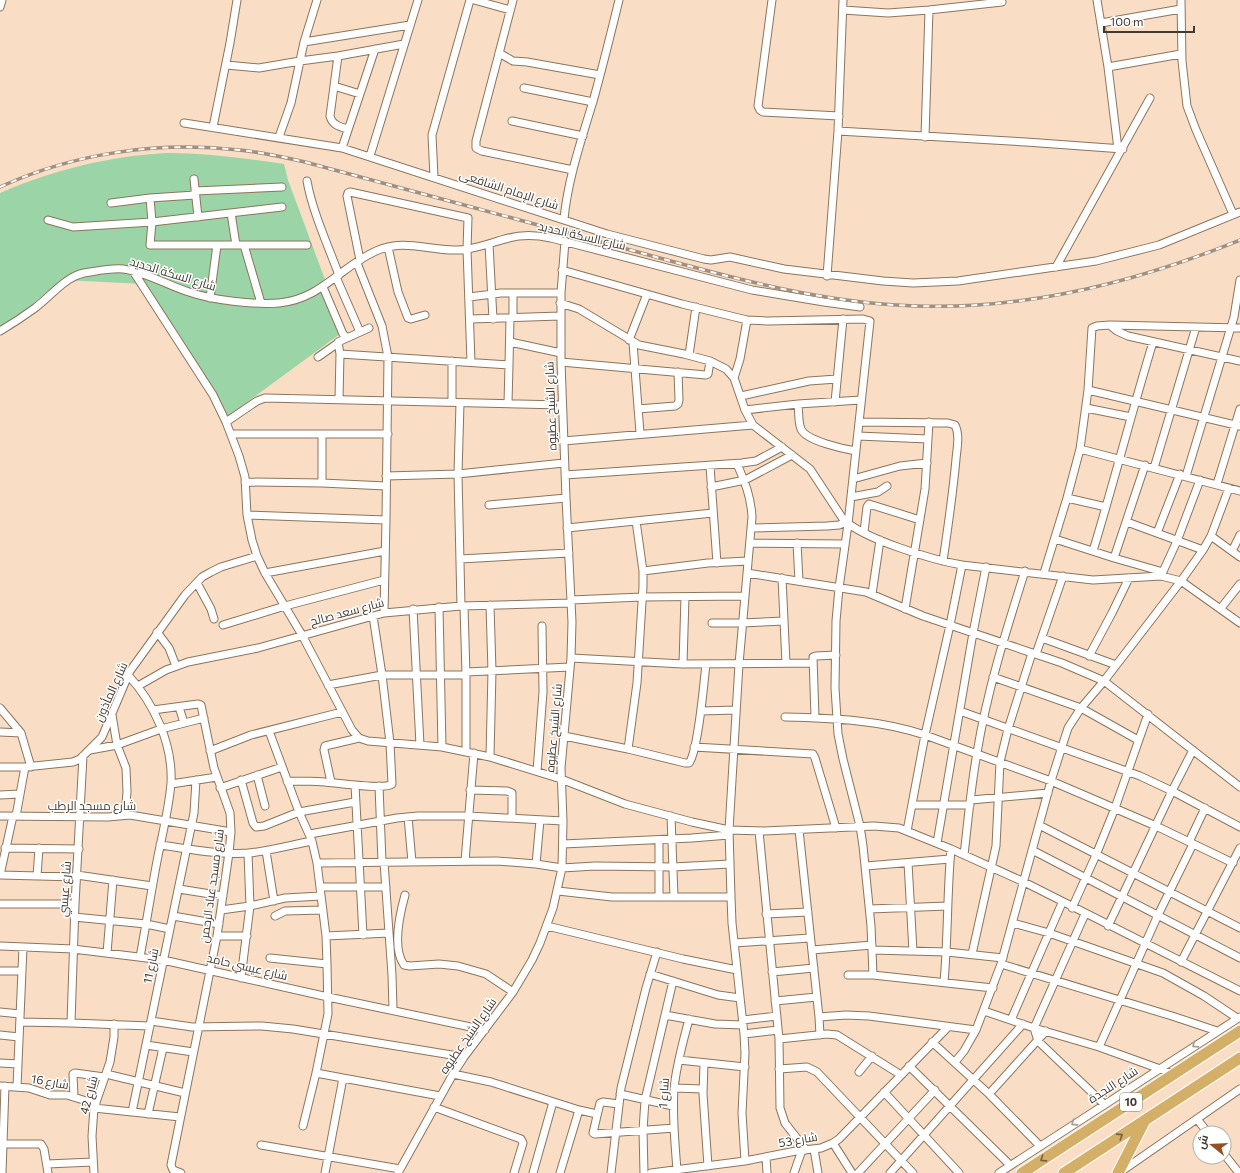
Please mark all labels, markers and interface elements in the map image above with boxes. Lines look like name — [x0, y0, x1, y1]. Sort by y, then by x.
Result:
scale bar — [1104, 8, 1194, 34]
text: 100 m — [1110, 14, 1144, 28]
street label: شارع الإمام الشافعى — [457, 166, 561, 214]
street label: شارع السكة الحديد — [537, 218, 627, 254]
street label: شارع السكة الحديد — [128, 253, 218, 295]
street label: شارع الشيخ عطيوه — [541, 361, 561, 451]
street label: شارع سعد صالح — [308, 594, 386, 630]
street label: شارع المأذون — [91, 659, 131, 725]
street label: شارع الشيخ عطيوه — [542, 683, 566, 773]
street label: شارع مسجد الرطب — [48, 798, 136, 814]
street label: شارع مسجد عباد الرحمن — [196, 828, 228, 944]
street label: شارع عيسي — [55, 860, 77, 918]
street label: شارع 11 — [139, 947, 163, 985]
street label: شارع عيسي حامد — [205, 950, 289, 986]
street label: شارع الشيخ عطيوه — [436, 995, 500, 1077]
one-way arrow — [1193, 1041, 1200, 1048]
street label: شارع النجدة — [1085, 1063, 1141, 1107]
street label: شارع 16 — [30, 1071, 70, 1093]
street label: شارع 42 — [76, 1074, 102, 1116]
street label: شارع 1 — [655, 1077, 673, 1109]
road number: 10 — [1120, 1093, 1142, 1111]
one-way arrow — [1072, 1119, 1079, 1126]
north arrow — [1192, 1125, 1232, 1165]
street label: شارع 53 — [777, 1129, 819, 1151]
text: ش — [1194, 1133, 1211, 1151]
one-way arrow — [1115, 1134, 1122, 1141]
one-way arrow — [1040, 1155, 1047, 1162]

